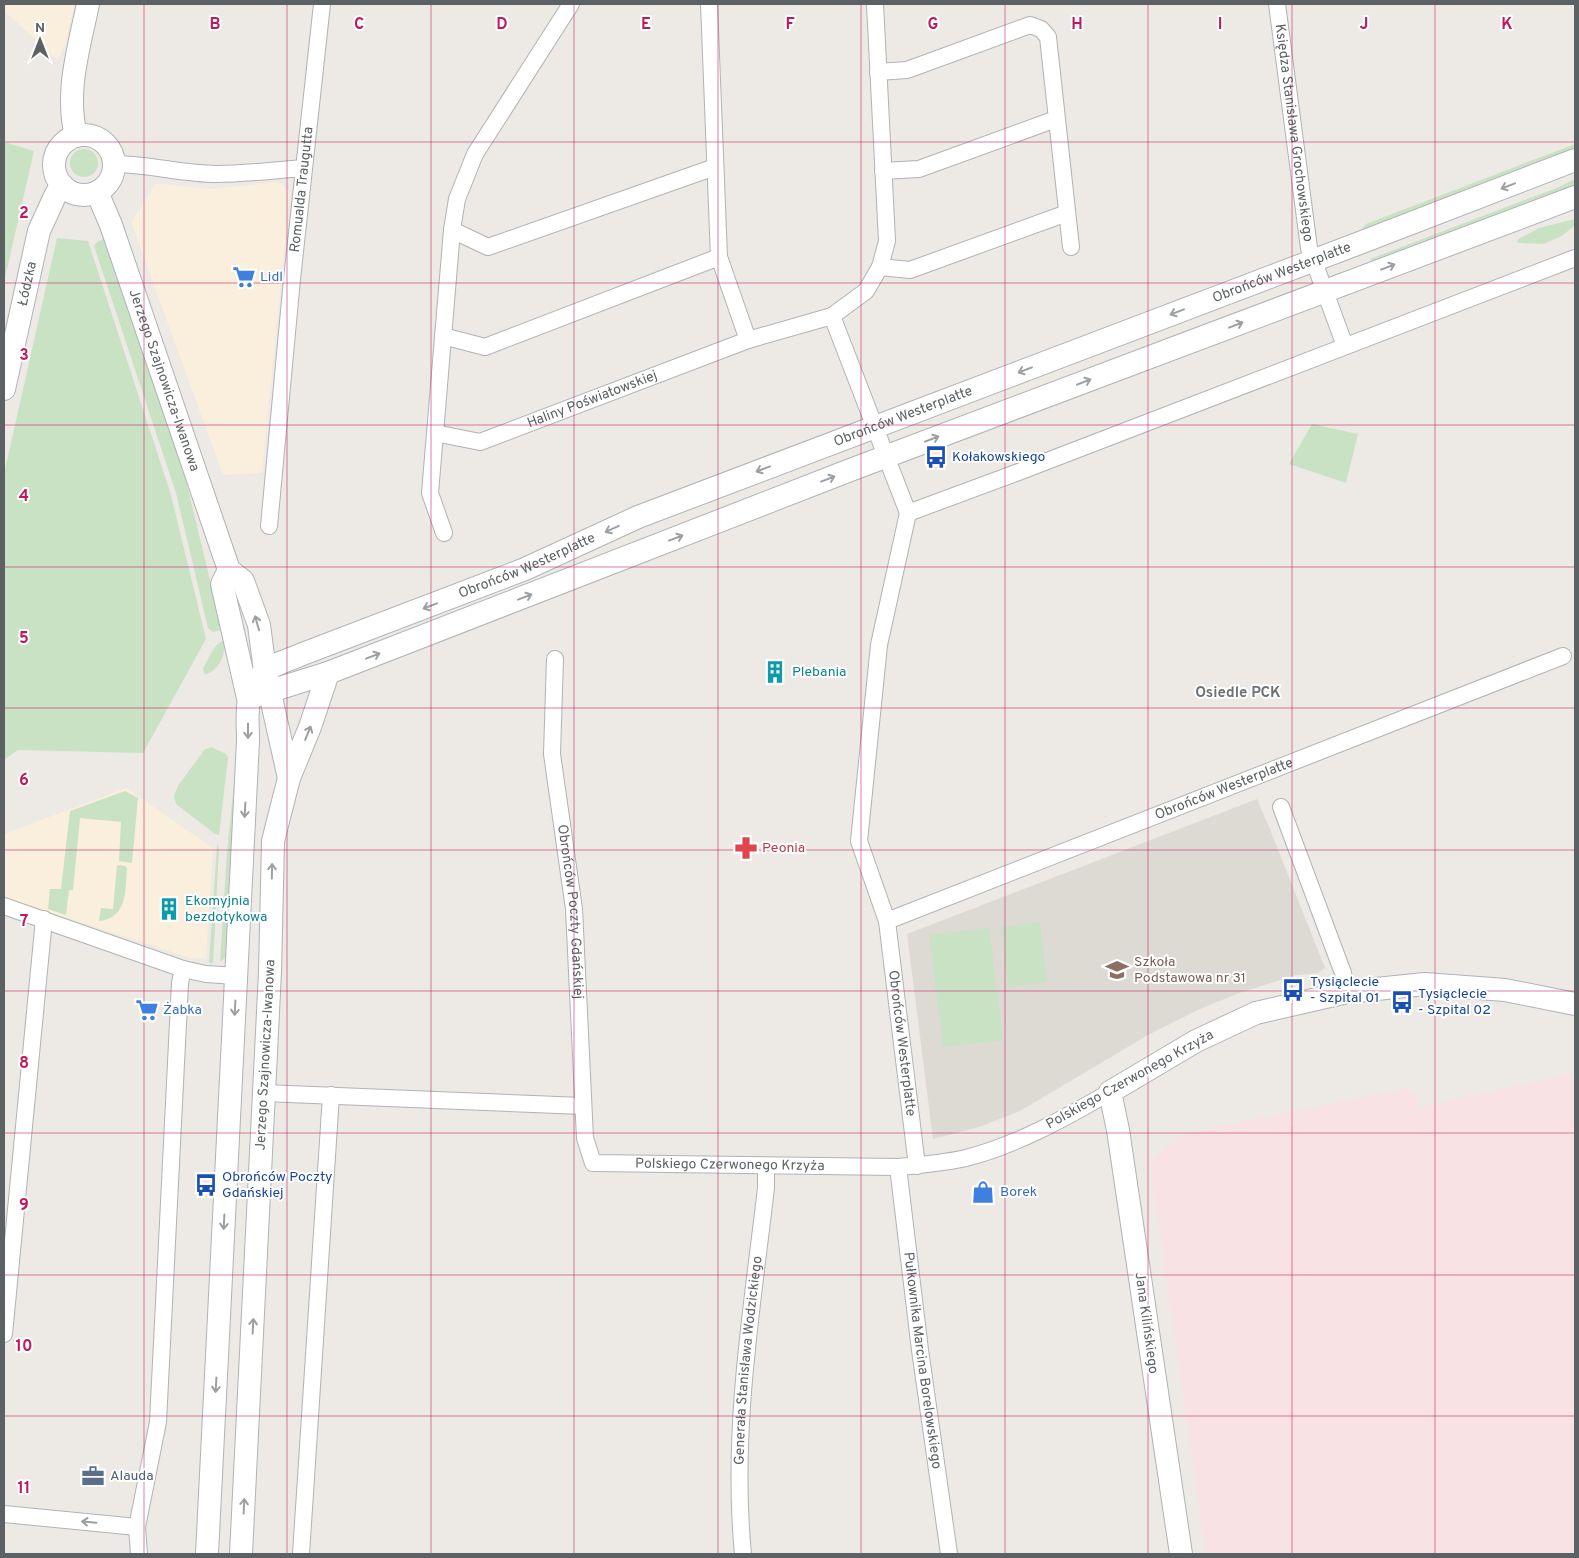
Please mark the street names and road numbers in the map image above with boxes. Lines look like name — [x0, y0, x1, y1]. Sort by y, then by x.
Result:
street label: Księdza Stanisława Grochowskiego — [1271, 23, 1317, 243]
street label: Romualda Traugutta — [286, 126, 317, 253]
street label: Obrońców Westerplatte — [1210, 239, 1354, 307]
street label: Łódzka — [14, 260, 41, 307]
street label: Jerzego Szajnowicza-Iwanowa — [125, 287, 203, 474]
street label: Haliny Poświatowskiej — [525, 367, 660, 432]
street label: Obrońców Westerplatte — [831, 382, 975, 450]
street label: Obrońców Westerplatte — [456, 529, 598, 602]
street label: Obrońców Westerplatte — [1152, 754, 1296, 824]
street label: Obrońców Poczty Gdańskiej — [554, 823, 587, 999]
street label: Jerzego Szajnowicza-Iwanowa — [253, 959, 279, 1151]
street label: Obrońców Westerplatte — [885, 969, 919, 1117]
street label: Polskiego Czerwonego Krzyża — [1043, 1027, 1217, 1133]
street label: Polskiego Czerwonego Krzyża — [635, 1155, 825, 1175]
street label: Pułkownika Marcina Borelowskiego — [900, 1251, 945, 1470]
street label: Generała Stanisława Wodzickiego — [731, 1255, 766, 1465]
street label: Jana Kilińskiego — [1130, 1271, 1162, 1375]

